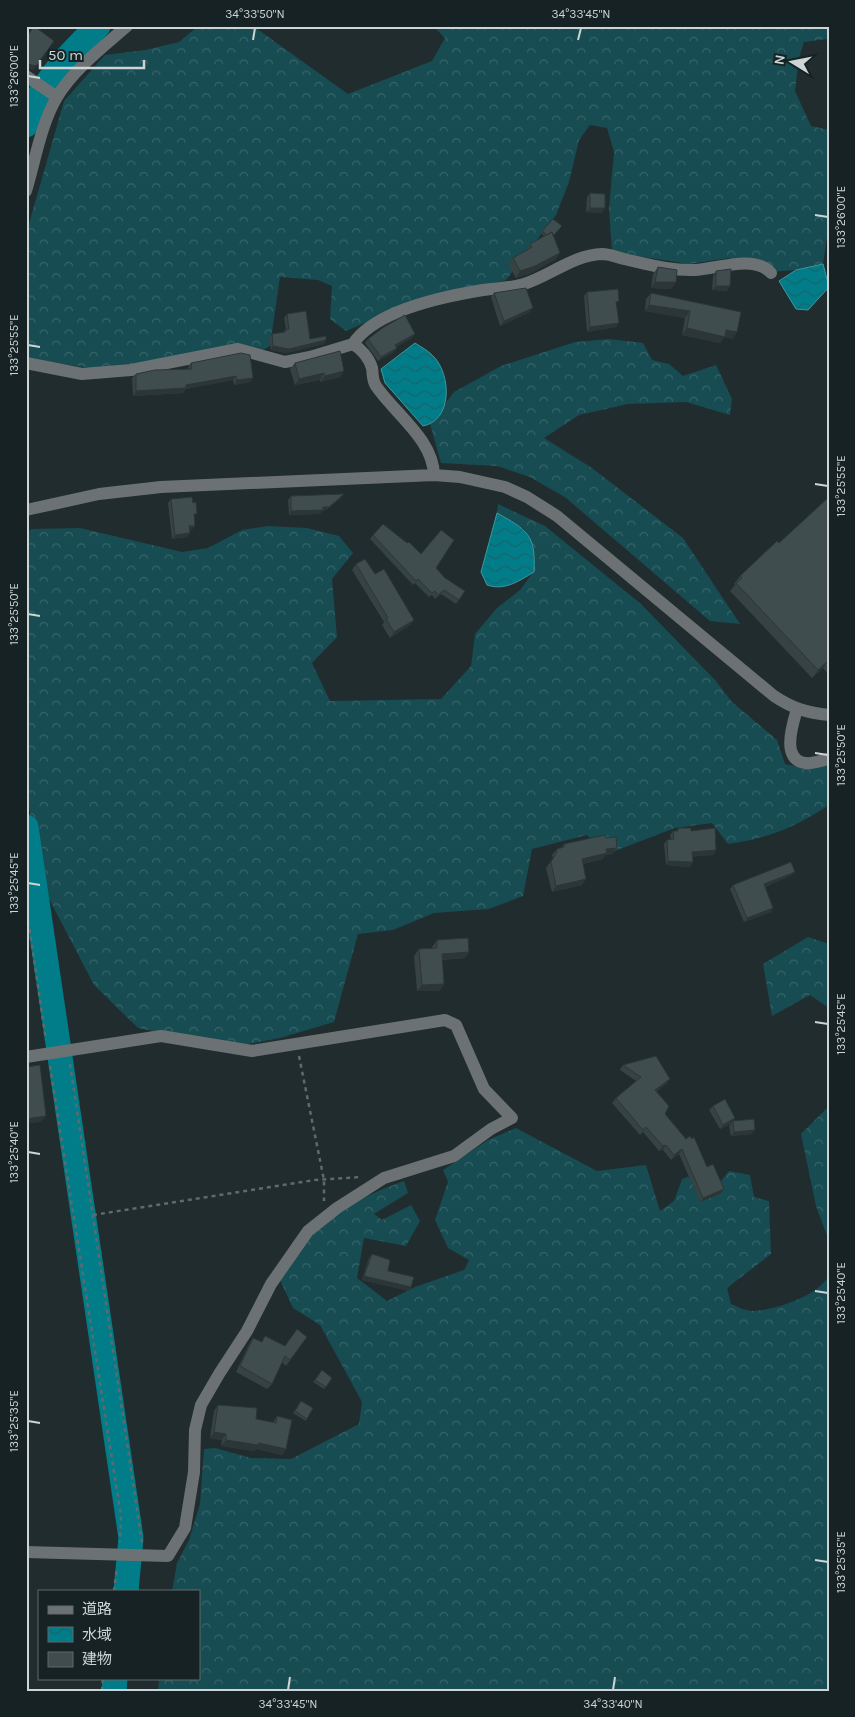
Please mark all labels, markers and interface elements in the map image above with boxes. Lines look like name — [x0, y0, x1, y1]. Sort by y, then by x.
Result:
text: 34°33'50"N — [225, 7, 285, 21]
text: 34°33'45"N — [551, 7, 611, 21]
scale bar — [40, 38, 144, 70]
north arrow — [768, 38, 818, 88]
text: 133°26'00"E — [7, 45, 21, 107]
text: 50 m — [48, 46, 83, 64]
text: N — [770, 53, 789, 66]
text: 133°26'00"E — [834, 186, 848, 248]
text: 133°25'55"E — [7, 314, 21, 376]
text: 133°25'55"E — [834, 455, 848, 517]
text: 133°25'50"E — [7, 583, 21, 645]
text: 133°25'50"E — [834, 724, 848, 786]
text: 133°25'45"E — [7, 852, 21, 914]
text: 133°25'45"E — [834, 993, 848, 1055]
text: 133°25'40"E — [7, 1121, 21, 1183]
text: 133°25'40"E — [834, 1262, 848, 1324]
text: 133°25'35"E — [7, 1390, 21, 1452]
text: 133°25'35"E — [834, 1531, 848, 1593]
legend — [38, 1590, 200, 1680]
text: 道路 — [82, 1600, 112, 1618]
text: 水域 — [82, 1626, 112, 1644]
text: 建物 — [82, 1650, 112, 1668]
text: 34°33'45"N — [258, 1697, 318, 1711]
text: 34°33'40"N — [583, 1697, 643, 1711]

